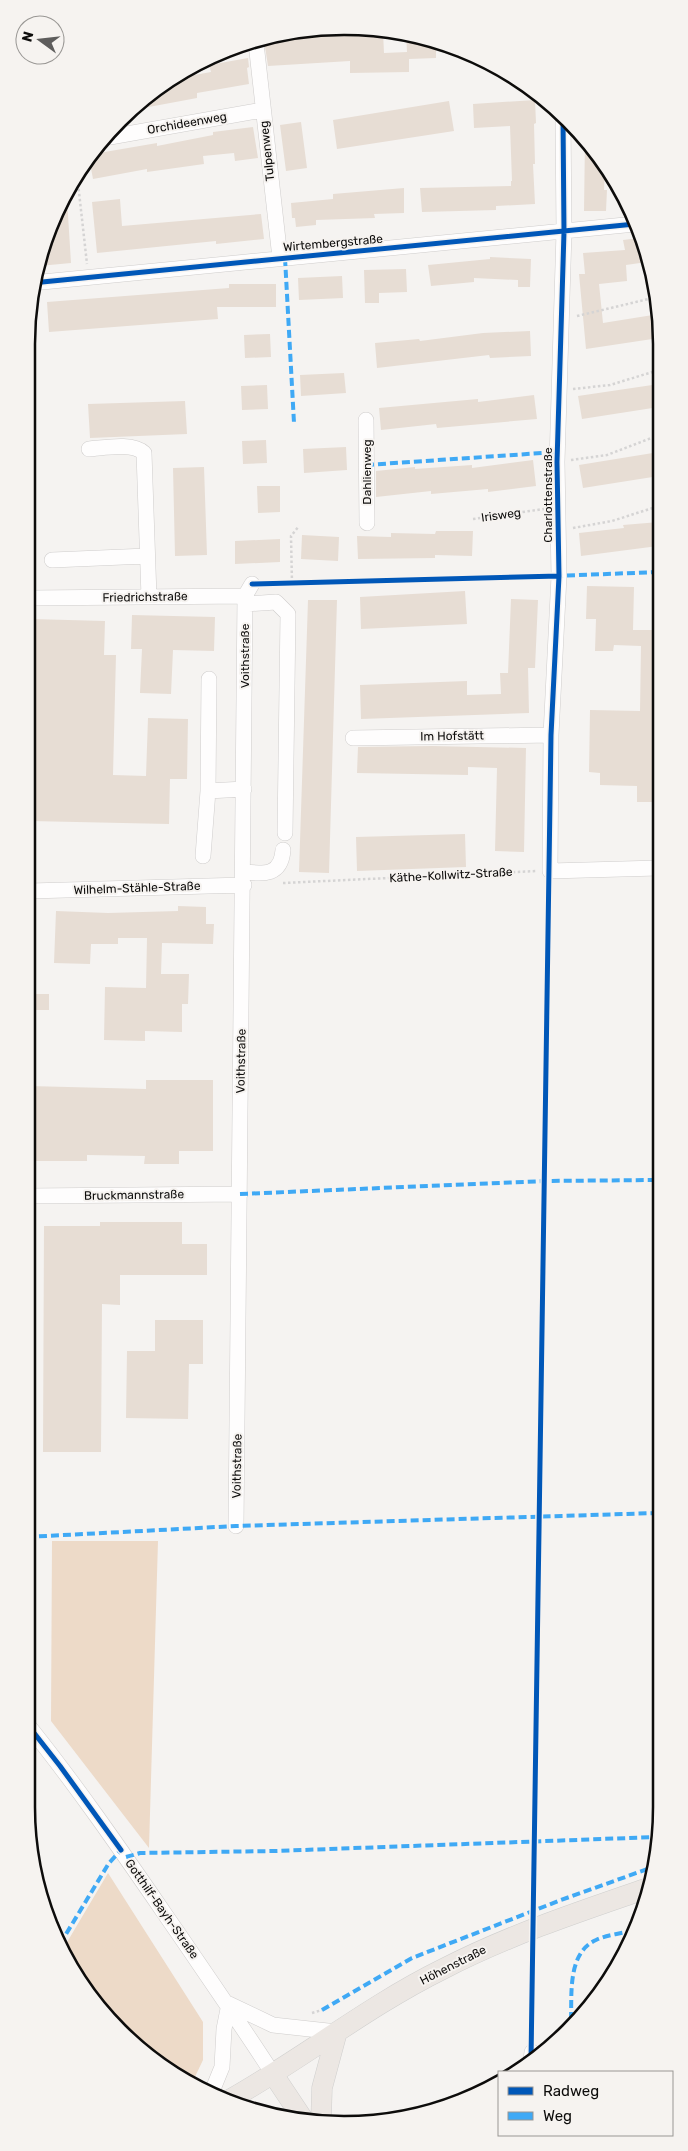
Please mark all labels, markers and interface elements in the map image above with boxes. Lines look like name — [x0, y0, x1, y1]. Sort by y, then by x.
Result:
north arrow — [15, 15, 65, 65]
text: N — [18, 30, 37, 44]
street label: Orchideenweg — [146, 109, 228, 137]
street label: Tulpenweg — [257, 120, 277, 182]
street label: Wirtembergstraße — [282, 232, 384, 254]
street label: Dahlienweg — [360, 439, 374, 505]
street label: Charlottenstraße — [541, 447, 555, 543]
street label: Irisweg — [480, 505, 522, 525]
street label: Friedrichstraße — [102, 589, 188, 605]
street label: Voithstraße — [238, 623, 252, 688]
street label: Im Hofstätt — [420, 728, 484, 744]
street label: Käthe-Kollwitz-Straße — [389, 865, 513, 885]
street label: Wilhelm-Stähle-Straße — [73, 879, 201, 897]
street label: Voithstraße — [233, 1028, 249, 1093]
street label: Bruckmannstraße — [84, 1187, 184, 1203]
street label: Voithstraße — [229, 1433, 245, 1498]
street label: Gotthilf-Bayh-Straße — [122, 1856, 202, 1962]
street label: Höhenstraße — [418, 1942, 489, 1988]
legend — [498, 2071, 673, 2136]
text: Radweg — [543, 2082, 599, 2100]
text: Weg — [543, 2107, 572, 2125]

